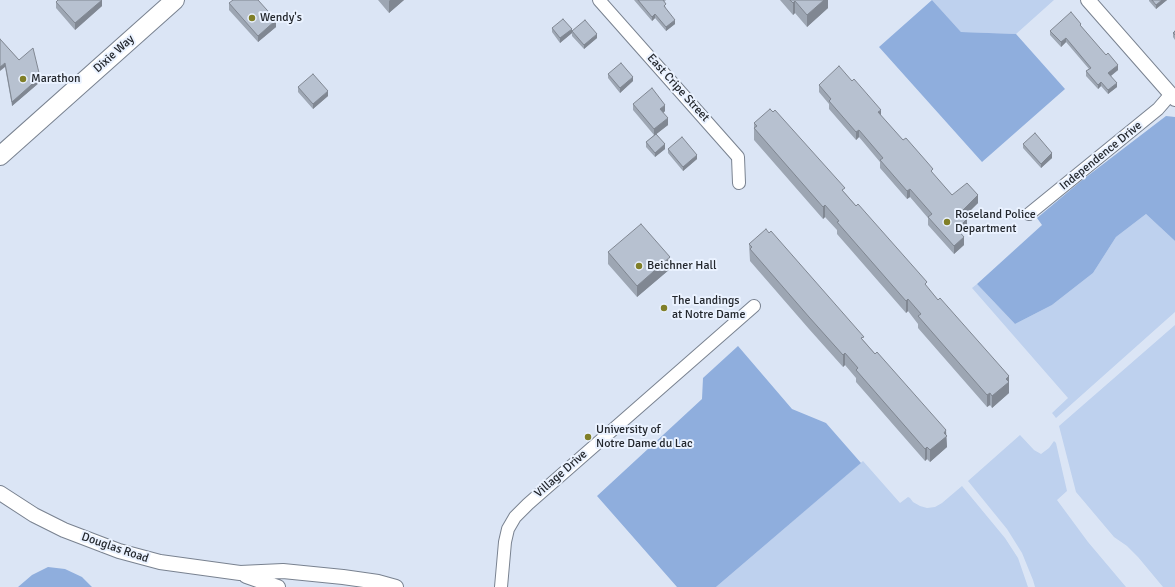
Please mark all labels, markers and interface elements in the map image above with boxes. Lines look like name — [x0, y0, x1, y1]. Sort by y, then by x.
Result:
place label: Wendy's — [260, 11, 302, 25]
marker: Wendy's — [247, 13, 257, 23]
street label: Dixie Way — [91, 32, 137, 76]
street label: East Cripe Street — [644, 51, 712, 125]
place label: Marathon — [31, 72, 81, 86]
marker: Marathon — [18, 74, 28, 84]
street label: Independence Drive — [1057, 119, 1145, 193]
place label: Roseland Police Department — [955, 208, 1036, 236]
marker: Roseland Police Department — [942, 217, 952, 227]
place label: Beichner Hall — [647, 259, 716, 273]
marker: Beichner Hall — [634, 261, 644, 271]
place label: The Landings at Notre Dame — [672, 294, 745, 322]
marker: The Landings at Notre Dame — [659, 303, 669, 313]
place label: University of Notre Dame du Lac — [596, 423, 693, 451]
marker: University of Notre Dame du Lac — [583, 432, 593, 442]
street label: Village Drive — [532, 447, 590, 501]
street label: Douglas Road — [80, 530, 150, 566]

